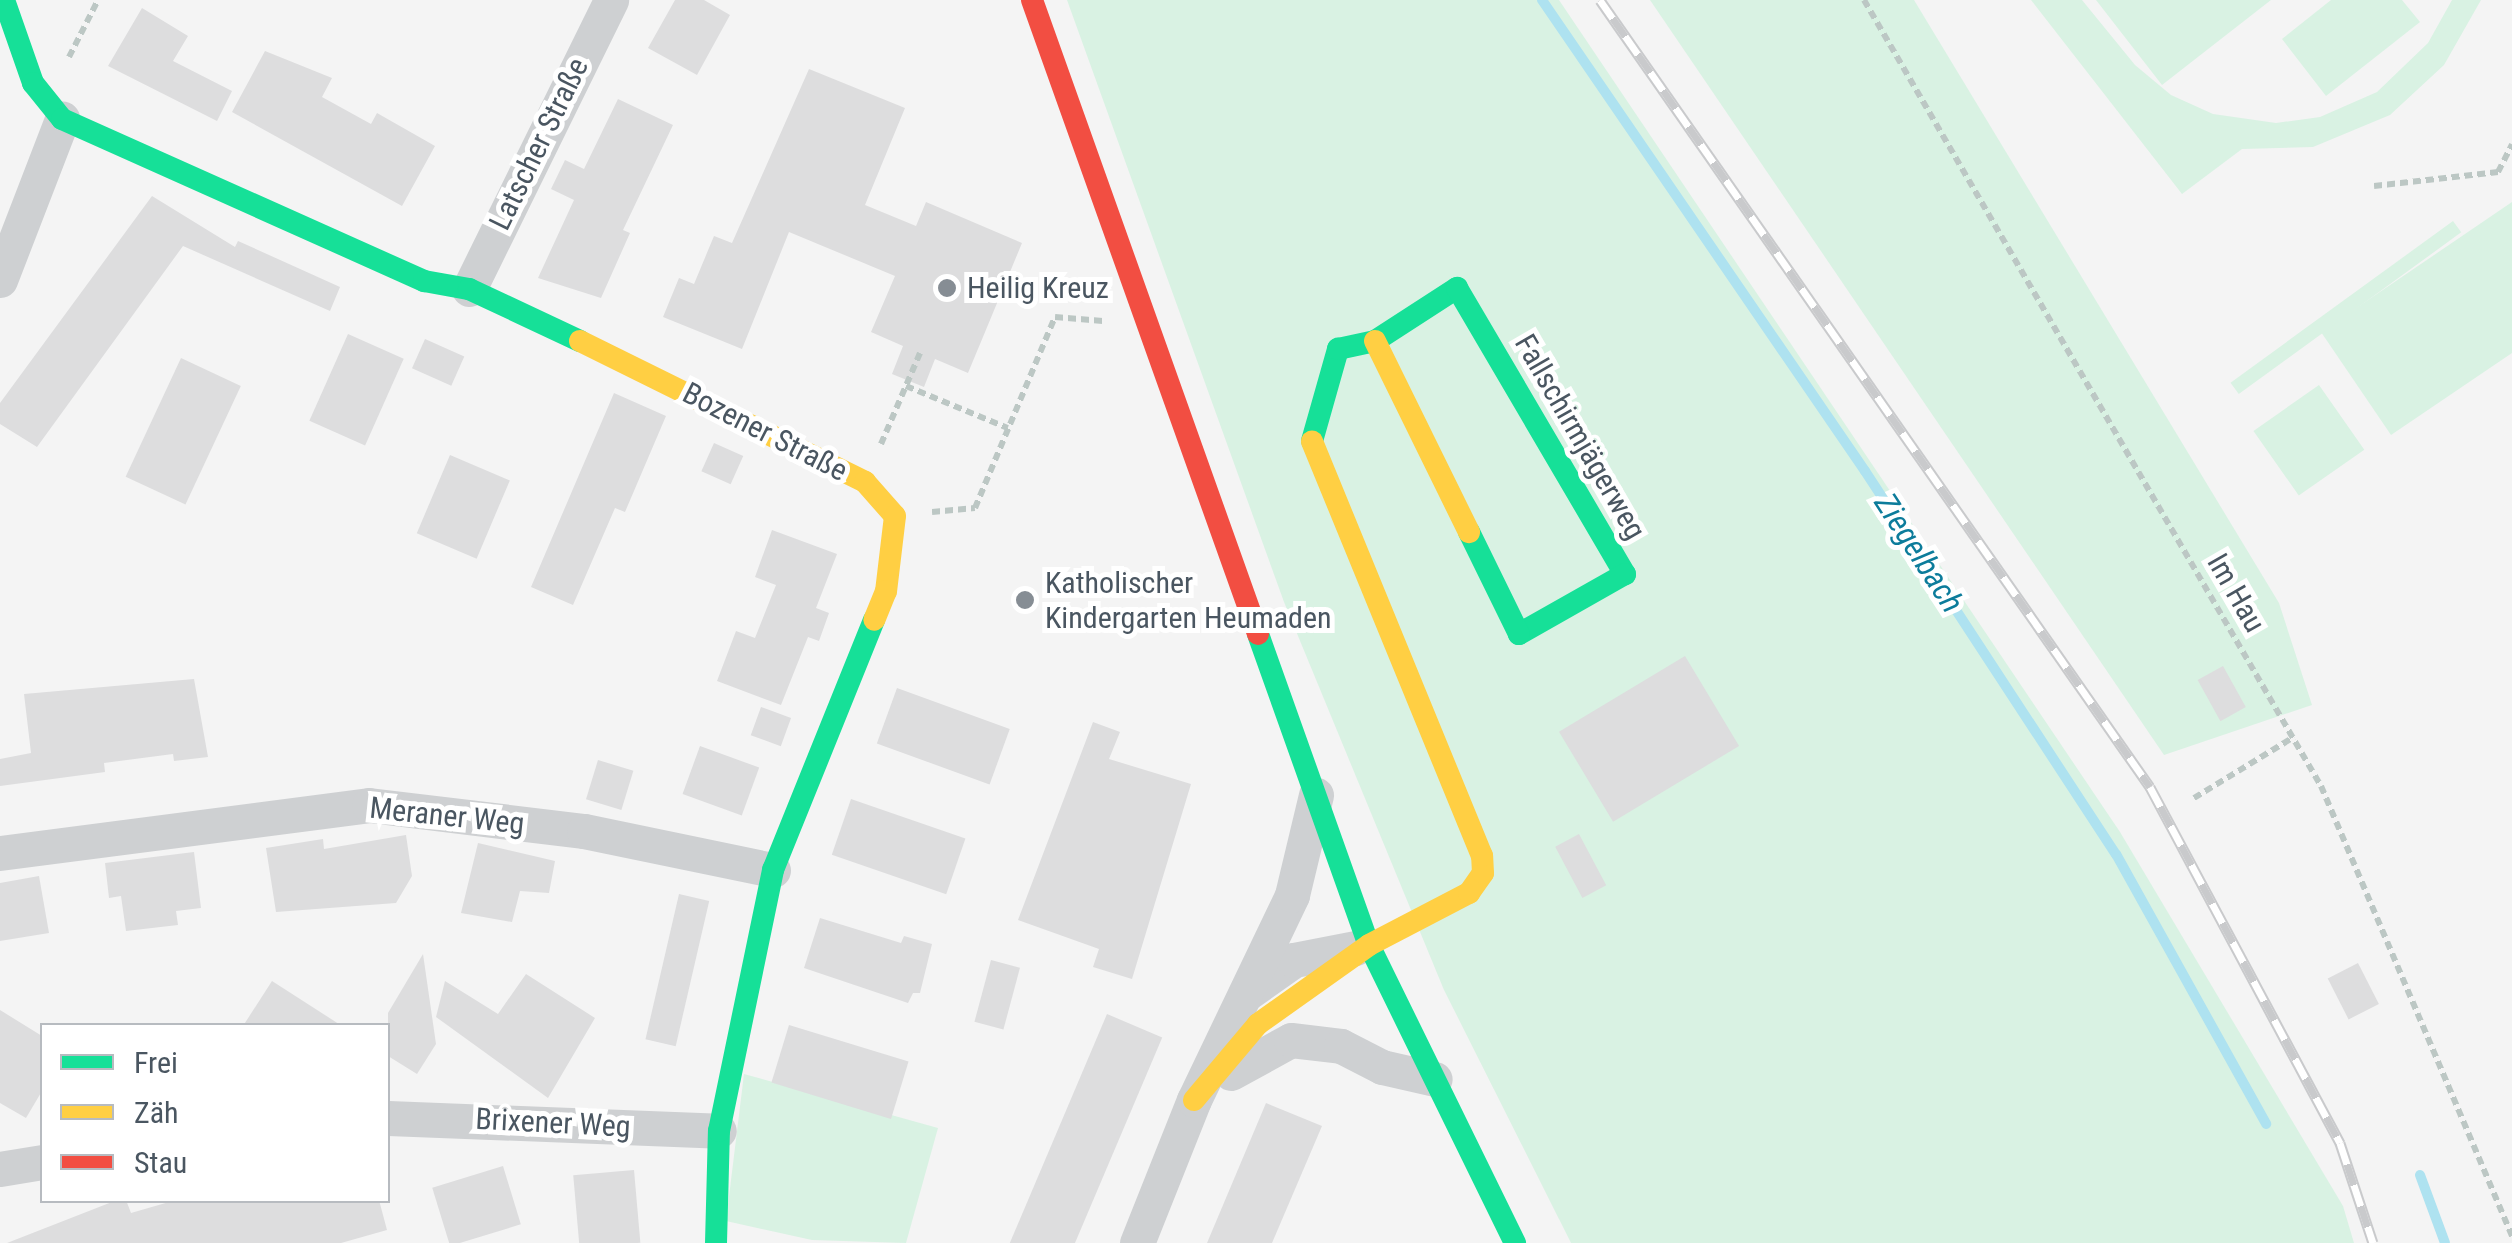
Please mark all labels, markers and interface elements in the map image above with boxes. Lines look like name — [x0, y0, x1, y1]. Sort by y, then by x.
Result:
street label: Latscher Straße — [482, 52, 596, 236]
place label: Heilig Kreuz — [967, 270, 1109, 306]
marker: Heilig Kreuz — [936, 277, 958, 299]
street label: Fallschirmjägerweg — [1507, 328, 1653, 546]
street label: Bozener Straße — [677, 375, 853, 489]
water label: Ziegelbach — [1866, 486, 1972, 620]
street label: Im Hau — [2199, 547, 2273, 639]
place label: Katholischer Kindergarten Heumaden — [1045, 565, 1332, 636]
marker: Katholischer Kindergarten Heumaden — [1014, 589, 1036, 611]
street label: Meraner Weg — [368, 790, 526, 842]
legend — [40, 1023, 390, 1203]
text: Frei — [134, 1045, 178, 1080]
text: Zäh — [134, 1095, 179, 1130]
street label: Brixener Weg — [475, 1101, 631, 1145]
text: Stau — [134, 1145, 187, 1180]

